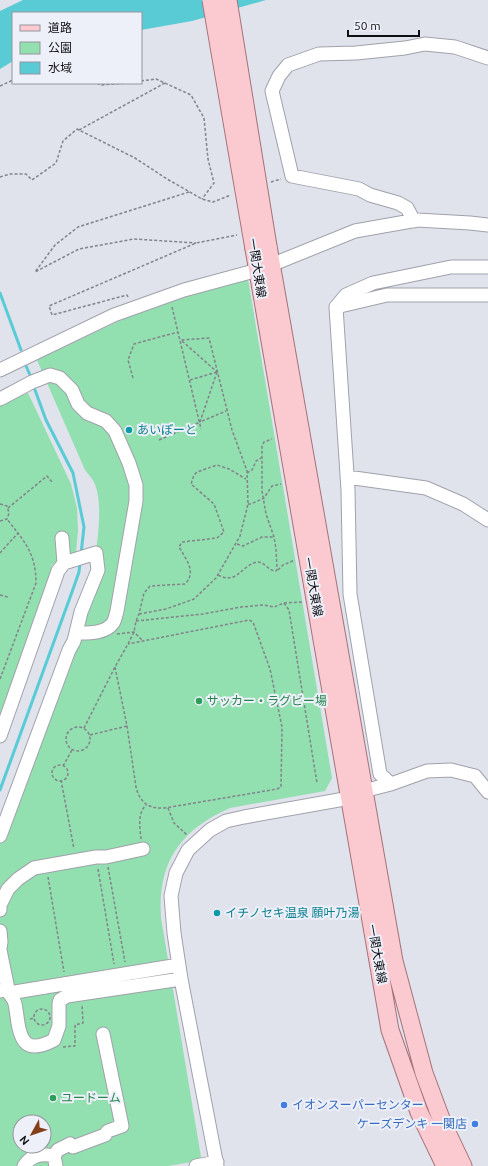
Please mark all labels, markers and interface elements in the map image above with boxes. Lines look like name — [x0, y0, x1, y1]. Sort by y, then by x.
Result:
legend — [12, 12, 142, 84]
scale bar — [348, 12, 419, 38]
text: 50 m — [354, 19, 381, 32]
text: 道路 — [48, 21, 72, 34]
text: 公園 — [48, 41, 72, 54]
text: 水域 — [48, 61, 72, 74]
street label: 一関大東線 — [246, 237, 269, 299]
place label: あいぽーと — [137, 423, 197, 436]
marker: あいぽーと — [124, 425, 134, 435]
street label: 一関大東線 — [302, 556, 325, 618]
place label: サッカー・ラグビー場 — [207, 694, 327, 707]
marker: サッカー・ラグビー場 — [194, 696, 204, 706]
place label: イチノセキ温泉 願叶乃湯 — [225, 906, 359, 919]
marker: イチノセキ温泉 願叶乃湯 — [212, 908, 222, 918]
street label: 一関大東線 — [366, 923, 389, 985]
place label: ユードーム — [61, 1091, 121, 1104]
marker: ユードーム — [48, 1093, 58, 1103]
place label: イオンスーパーセンター — [292, 1098, 424, 1111]
marker: イオンスーパーセンター — [279, 1100, 289, 1110]
north arrow — [12, 1114, 52, 1154]
place label: ケーズデンキ 一関店 — [357, 1117, 467, 1130]
marker: ケーズデンキ 一関店 — [470, 1119, 480, 1129]
text: N — [17, 1133, 32, 1147]

